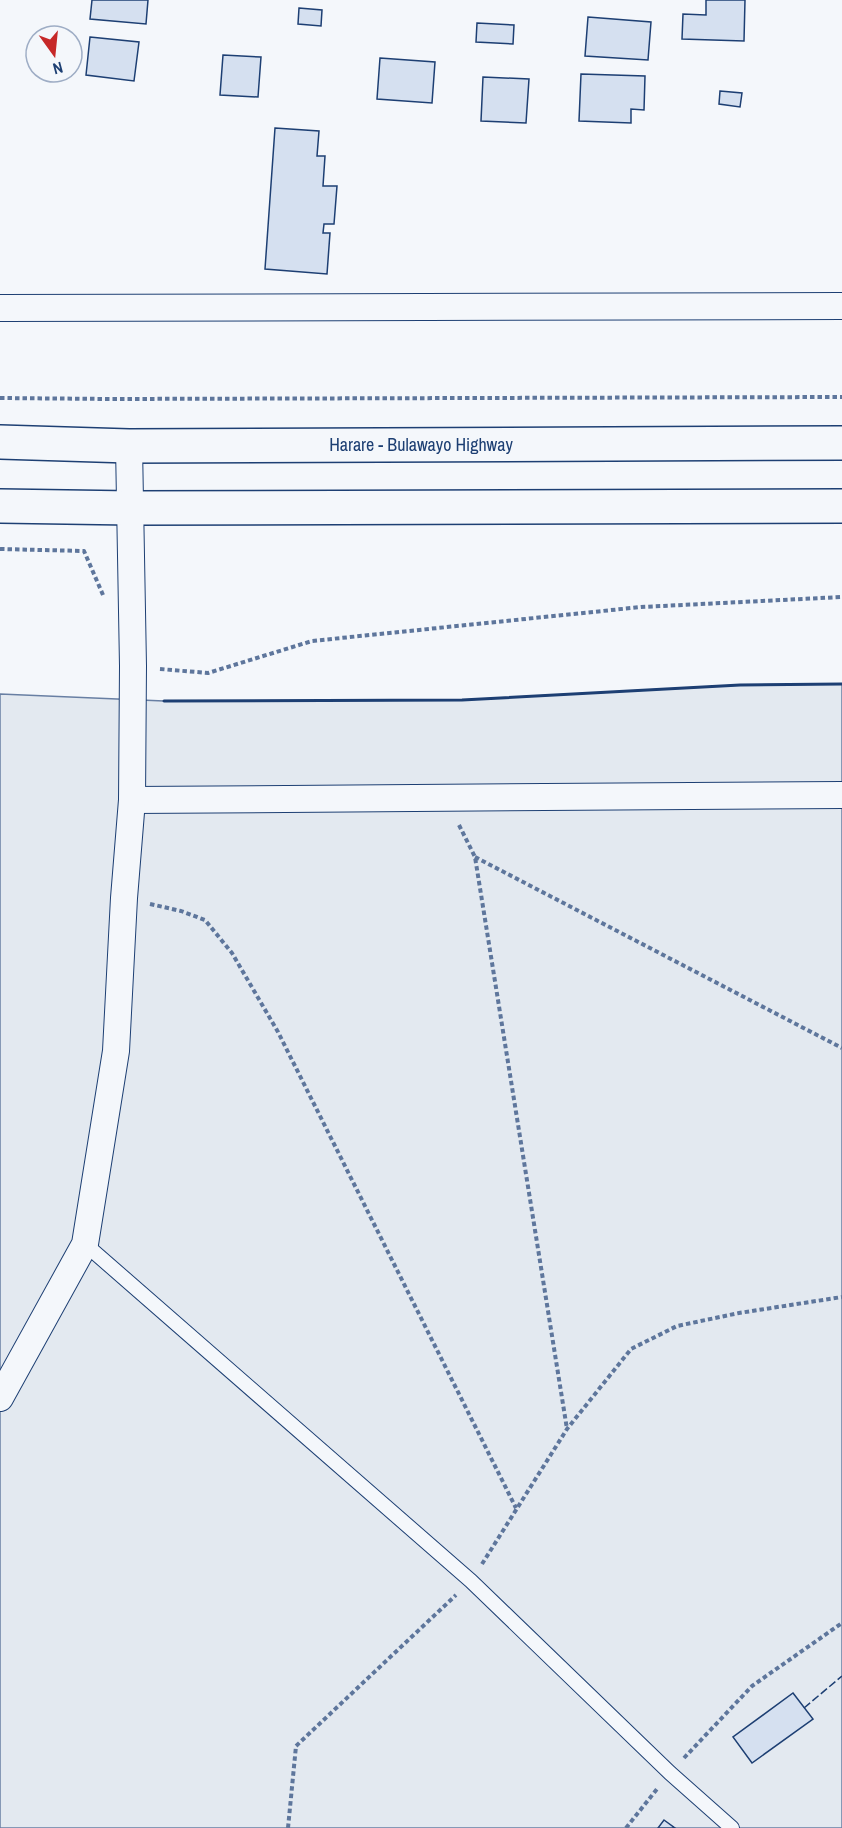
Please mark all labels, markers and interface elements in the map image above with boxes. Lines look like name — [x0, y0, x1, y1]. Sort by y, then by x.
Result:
north arrow — [24, 24, 84, 84]
text: N — [50, 57, 65, 80]
street label: Harare - Bulawayo Highway — [329, 432, 513, 457]

